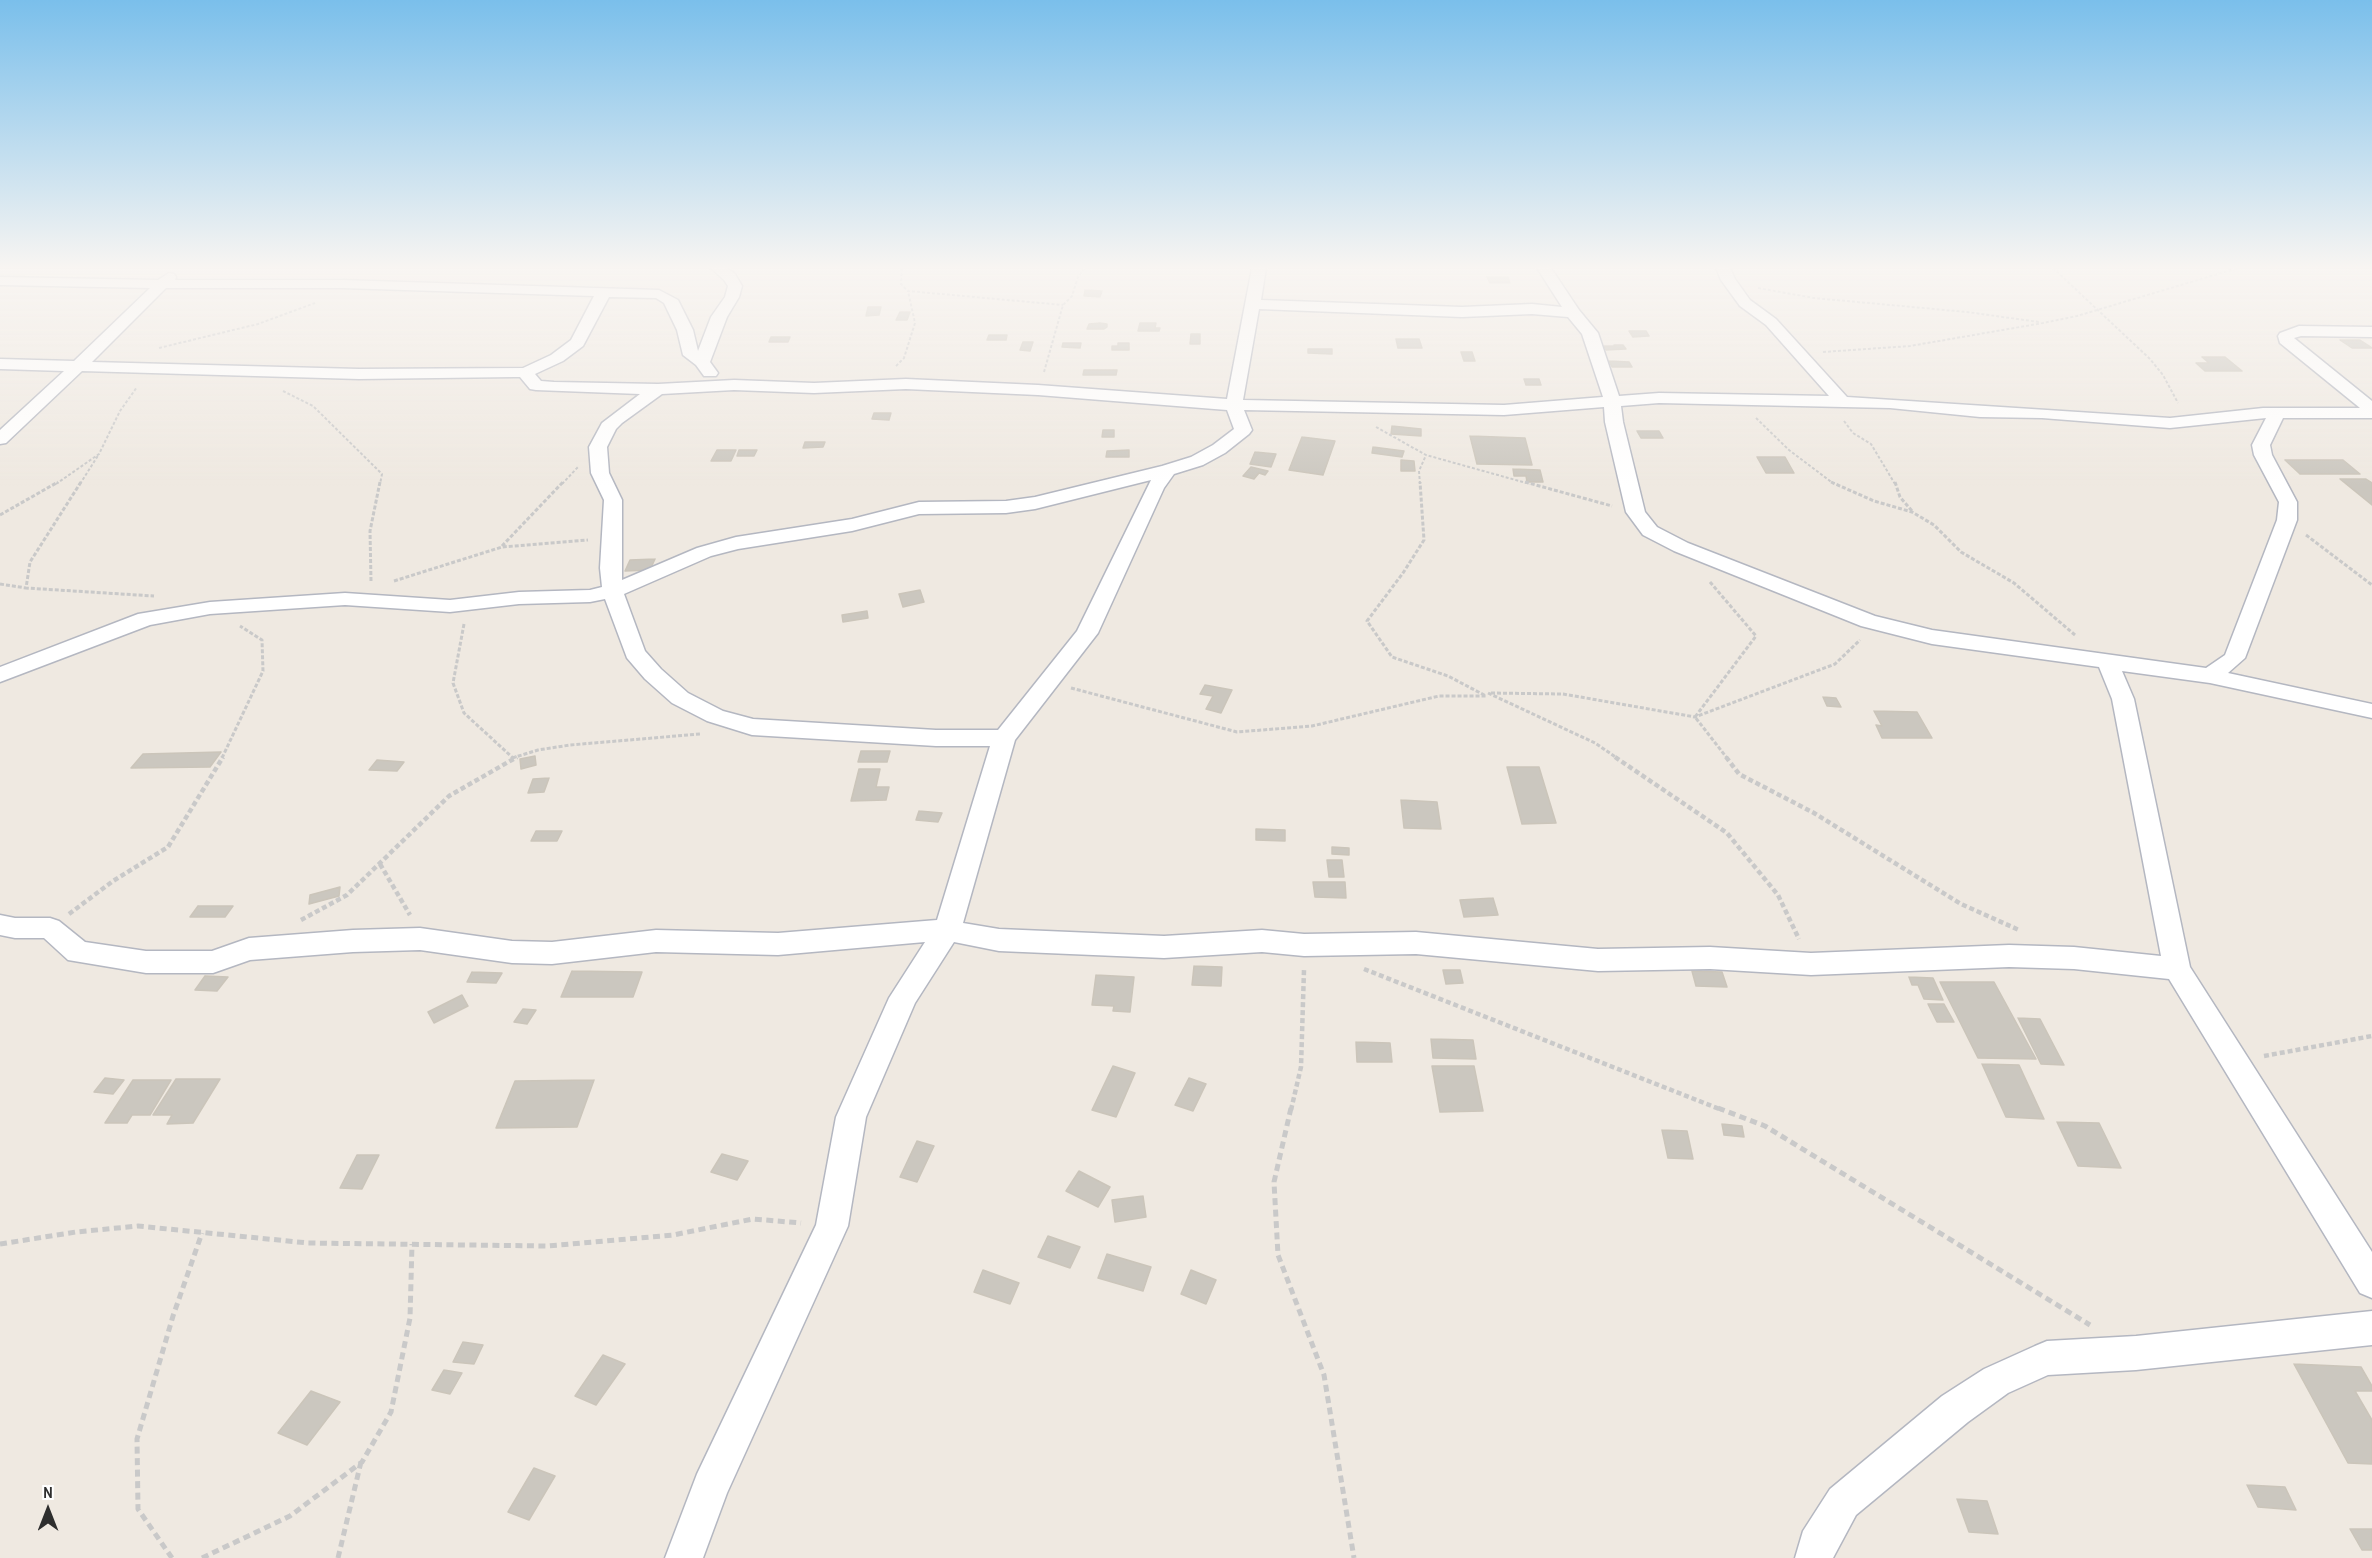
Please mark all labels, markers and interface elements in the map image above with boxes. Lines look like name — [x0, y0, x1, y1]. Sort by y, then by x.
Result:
north arrow — [18, 1480, 78, 1540]
text: N — [43, 1481, 53, 1503]

